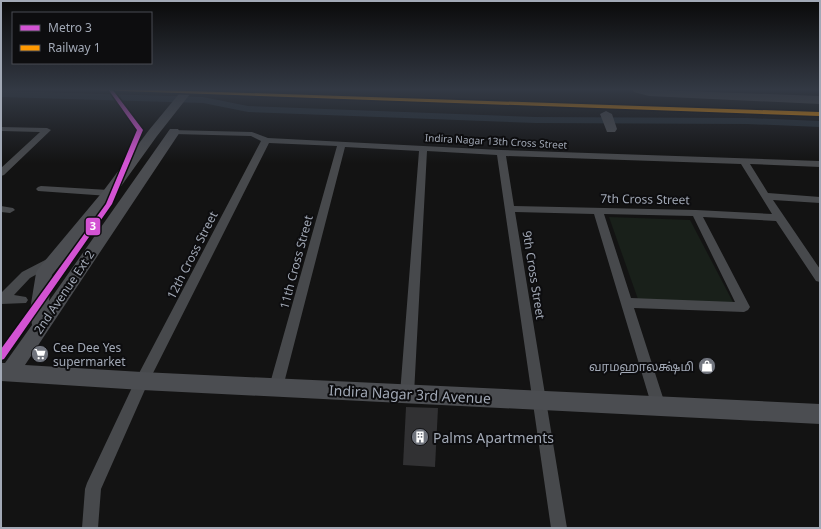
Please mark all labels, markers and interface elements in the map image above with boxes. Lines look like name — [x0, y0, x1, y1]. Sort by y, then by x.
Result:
legend — [12, 12, 152, 64]
text: Metro 3 — [48, 19, 92, 36]
text: Railway 1 — [48, 39, 101, 56]
street label: Indira Nagar 13th Cross Street — [425, 130, 568, 152]
street label: 7th Cross Street — [600, 190, 691, 208]
street label: 12th Cross Street — [163, 208, 222, 302]
street label: 11th Cross Street — [275, 213, 317, 311]
line badge: 3 — [85, 217, 101, 236]
text: 3 — [90, 218, 96, 233]
street label: 9th Cross Street — [519, 230, 549, 321]
street label: 2nd Avenue Ext 2 — [30, 247, 98, 337]
place label: Cee Dee Yes supermarket — [53, 339, 126, 370]
supermarket icon: Cee Dee Yes supermarket — [30, 344, 50, 364]
shop icon: வரமஹாலக்ஷ்மி — [697, 356, 717, 376]
place label: வரமஹாலக்ஷ்மி — [589, 358, 694, 375]
street label: Indira Nagar 3rd Avenue — [329, 380, 491, 408]
building icon: Palms Apartments — [410, 427, 430, 447]
place label: Palms Apartments — [433, 428, 554, 447]

